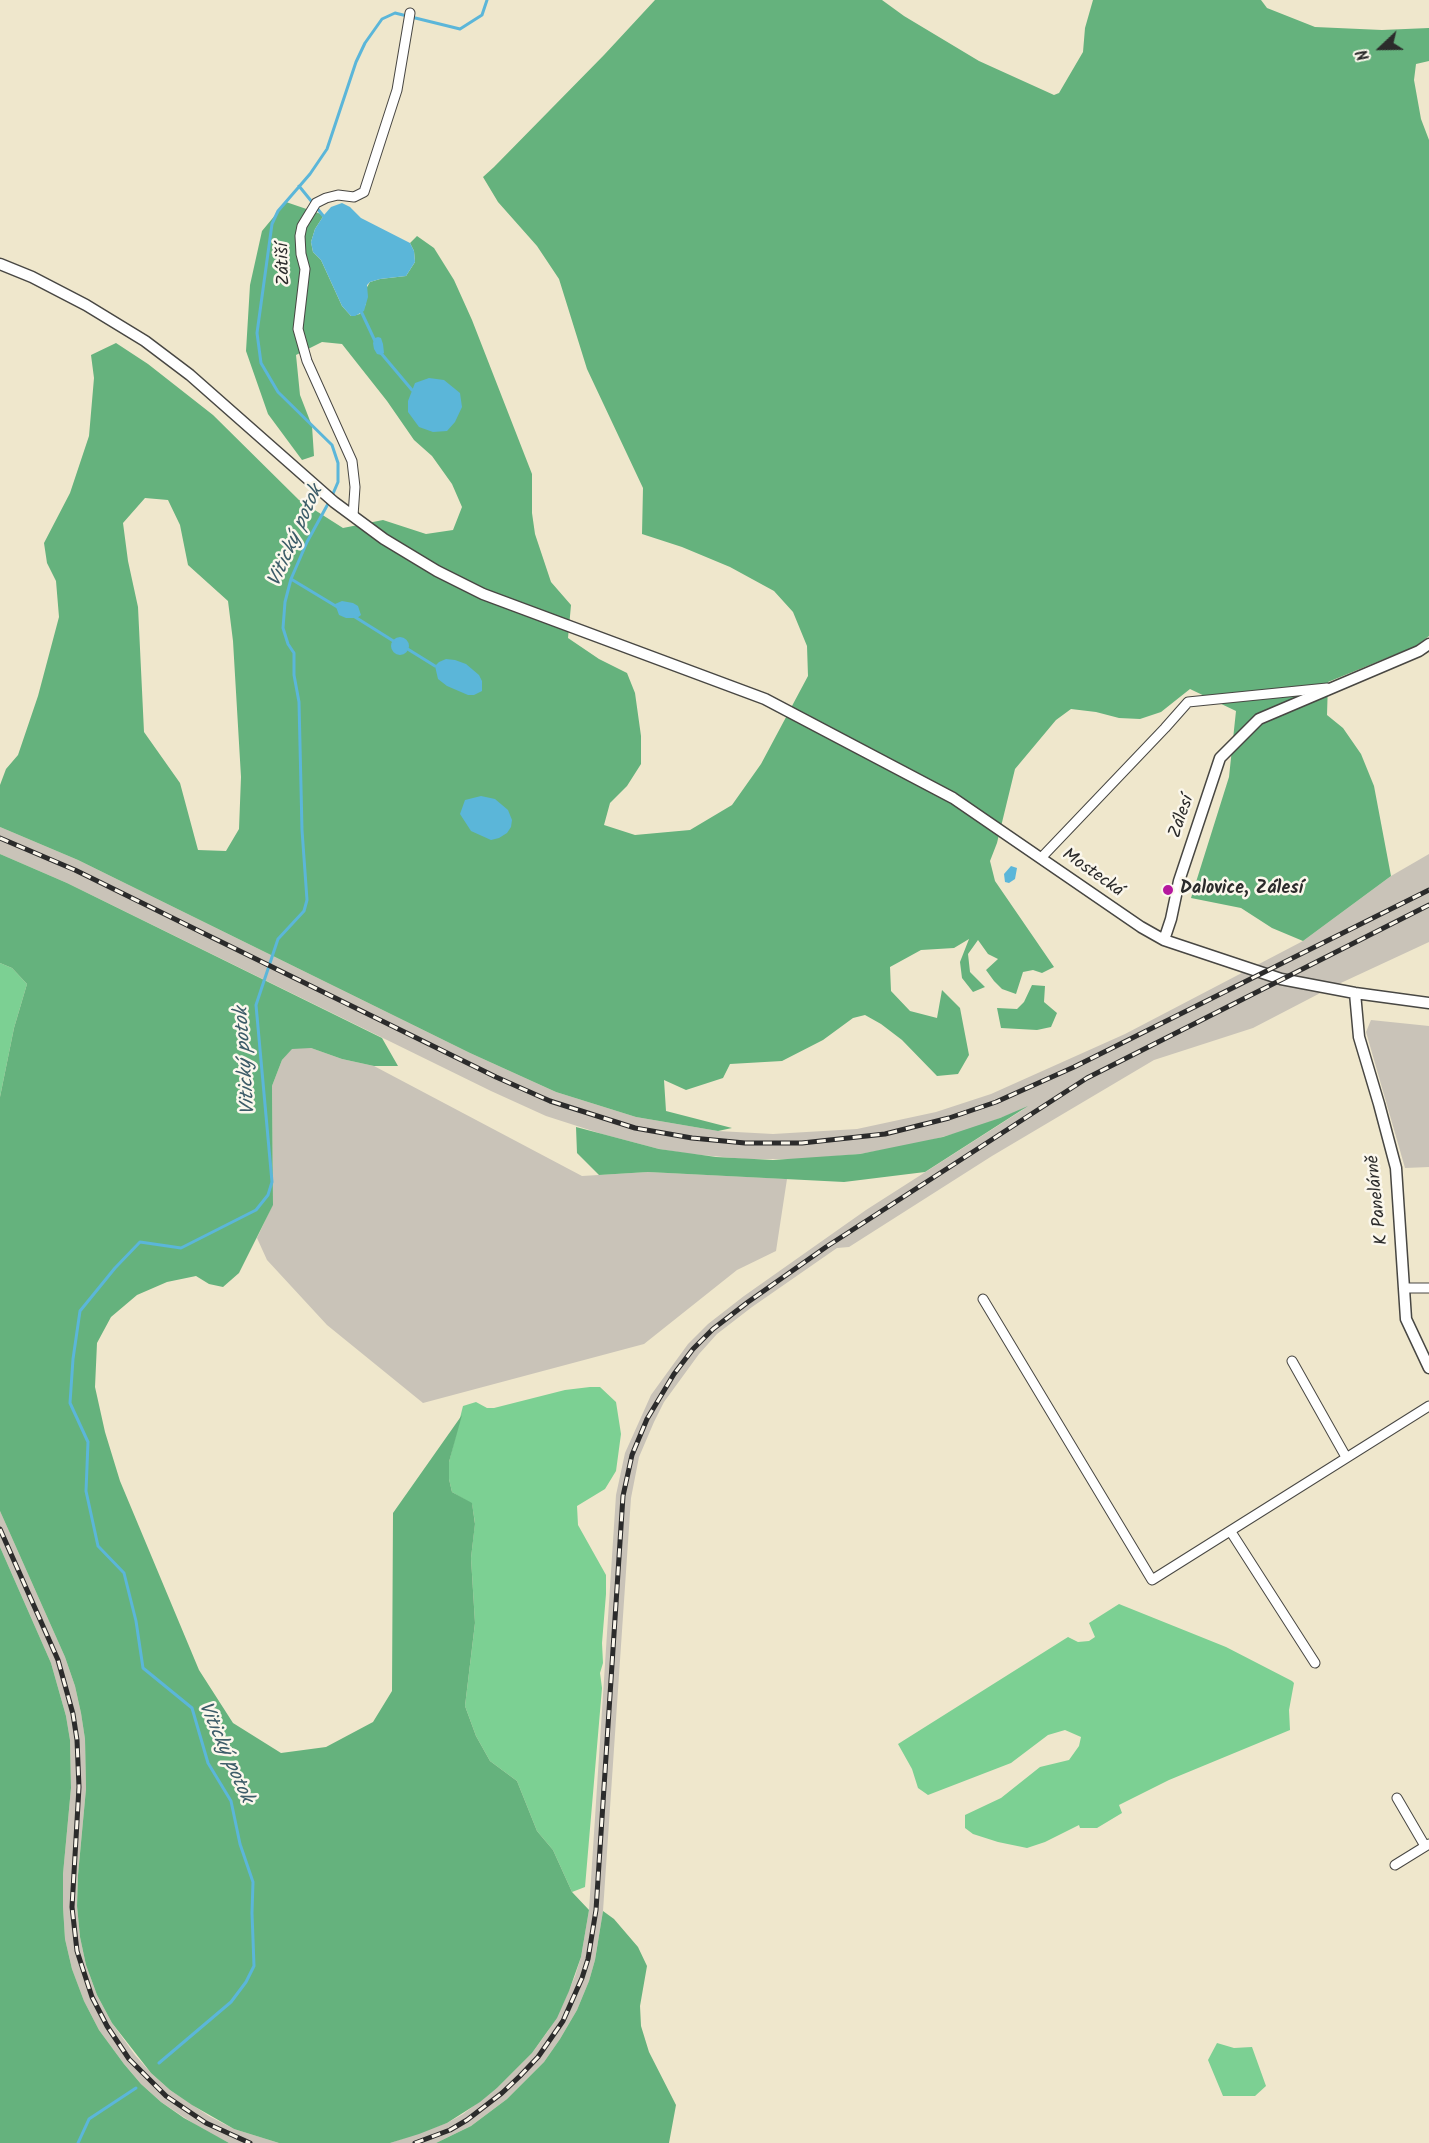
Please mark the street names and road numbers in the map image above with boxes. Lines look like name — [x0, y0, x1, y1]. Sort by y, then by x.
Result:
street label: Zátiší — [273, 242, 297, 286]
street label: Zálesí — [1166, 793, 1200, 841]
street label: Mostecká — [1057, 845, 1127, 903]
street label: K Panelárně — [1364, 1154, 1394, 1246]

